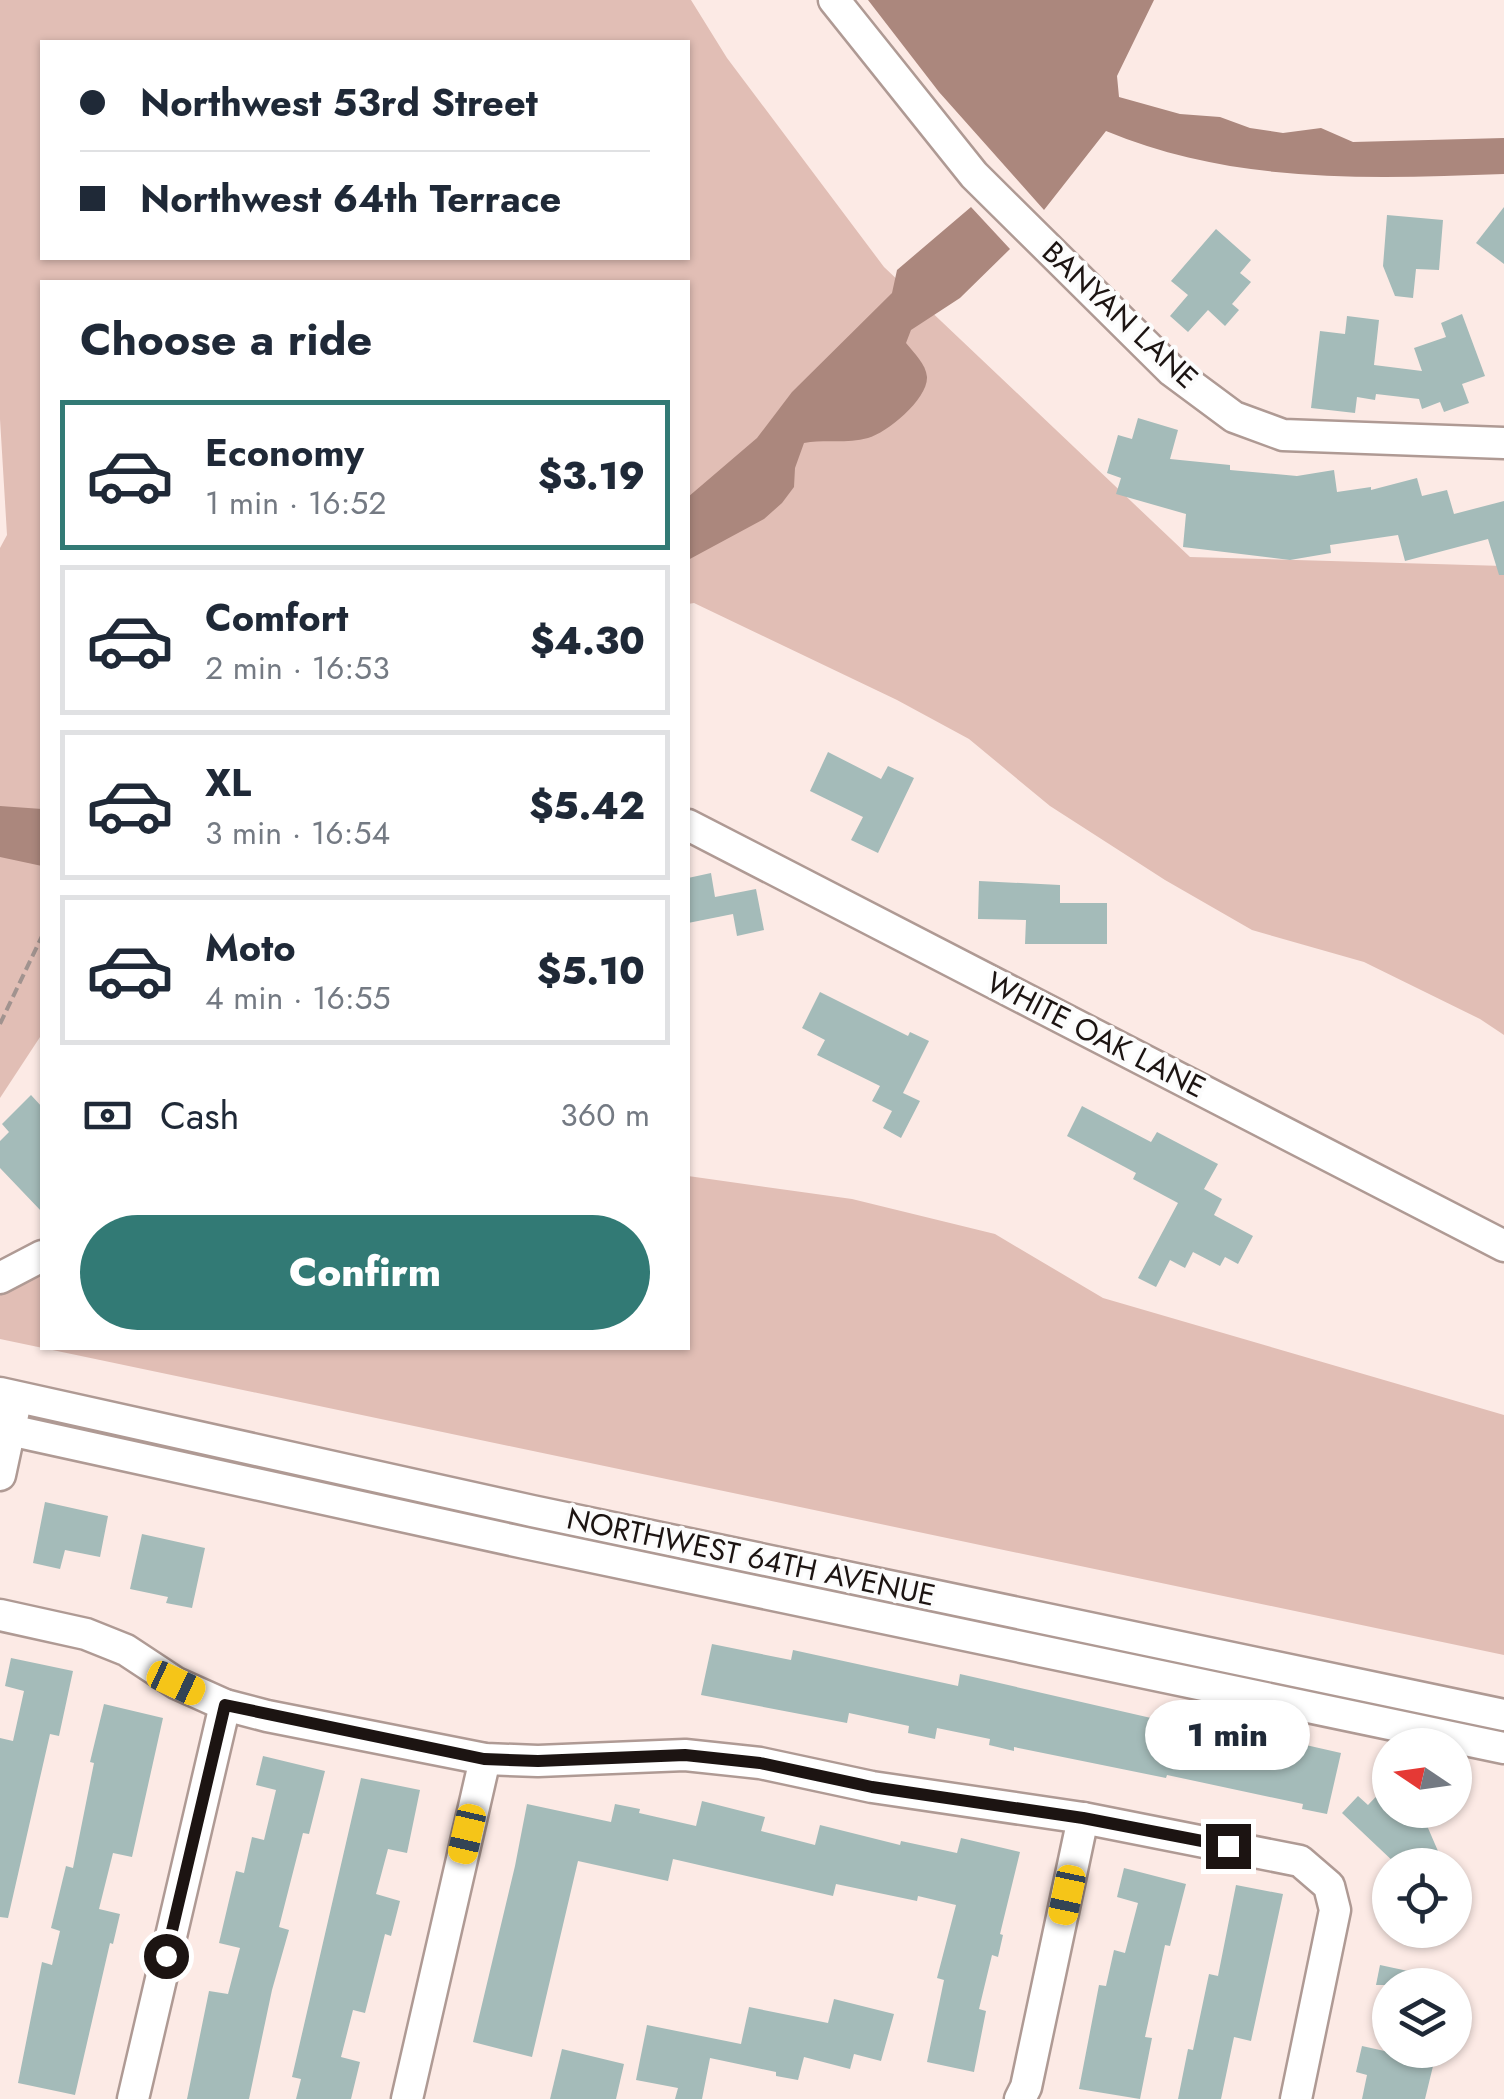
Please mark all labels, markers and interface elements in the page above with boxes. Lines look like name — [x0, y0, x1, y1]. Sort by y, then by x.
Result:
text: Northwest 53rd Street — [140, 75, 538, 130]
text: Northwest 64th Terrace — [140, 171, 561, 226]
street label: BANYAN LANE — [1033, 231, 1208, 398]
text: Choose a ride — [80, 307, 372, 372]
text: Economy — [205, 425, 364, 480]
icon: car — [85, 430, 175, 520]
text: $3.19 — [538, 448, 645, 503]
text: 1 min · 16:52 — [205, 480, 387, 526]
text: Comfort — [205, 590, 348, 645]
icon: car — [85, 595, 175, 685]
text: $4.30 — [530, 613, 645, 668]
text: 2 min · 16:53 — [205, 645, 390, 691]
text: XL — [205, 755, 251, 810]
icon: car — [85, 760, 175, 850]
text: $5.42 — [529, 778, 645, 833]
text: 3 min · 16:54 — [205, 810, 390, 856]
text: Moto — [205, 920, 296, 975]
icon: car — [85, 925, 175, 1015]
text: $5.10 — [537, 943, 645, 998]
street label: WHITE OAK LANE — [979, 961, 1213, 1108]
text: 4 min · 16:55 — [205, 975, 391, 1021]
icon: cash — [80, 1088, 135, 1143]
text: Cash — [160, 1088, 240, 1143]
text: 360 m — [560, 1092, 650, 1138]
button: Confirm — [80, 1215, 650, 1330]
street label: NORTHWEST 64TH AVENUE — [563, 1496, 939, 1617]
car — [142, 1657, 210, 1709]
callout: 1 min — [1146, 1701, 1310, 1771]
text: 1 min — [1187, 1712, 1268, 1758]
north arrow — [1372, 1728, 1472, 1828]
map controls — [1372, 1728, 1472, 2068]
car — [446, 1801, 488, 1867]
route end — [1206, 1824, 1251, 1869]
button: locate — [1372, 1848, 1472, 1948]
car — [1046, 1863, 1088, 1927]
route start — [144, 1934, 189, 1979]
button: layers — [1372, 1968, 1472, 2068]

